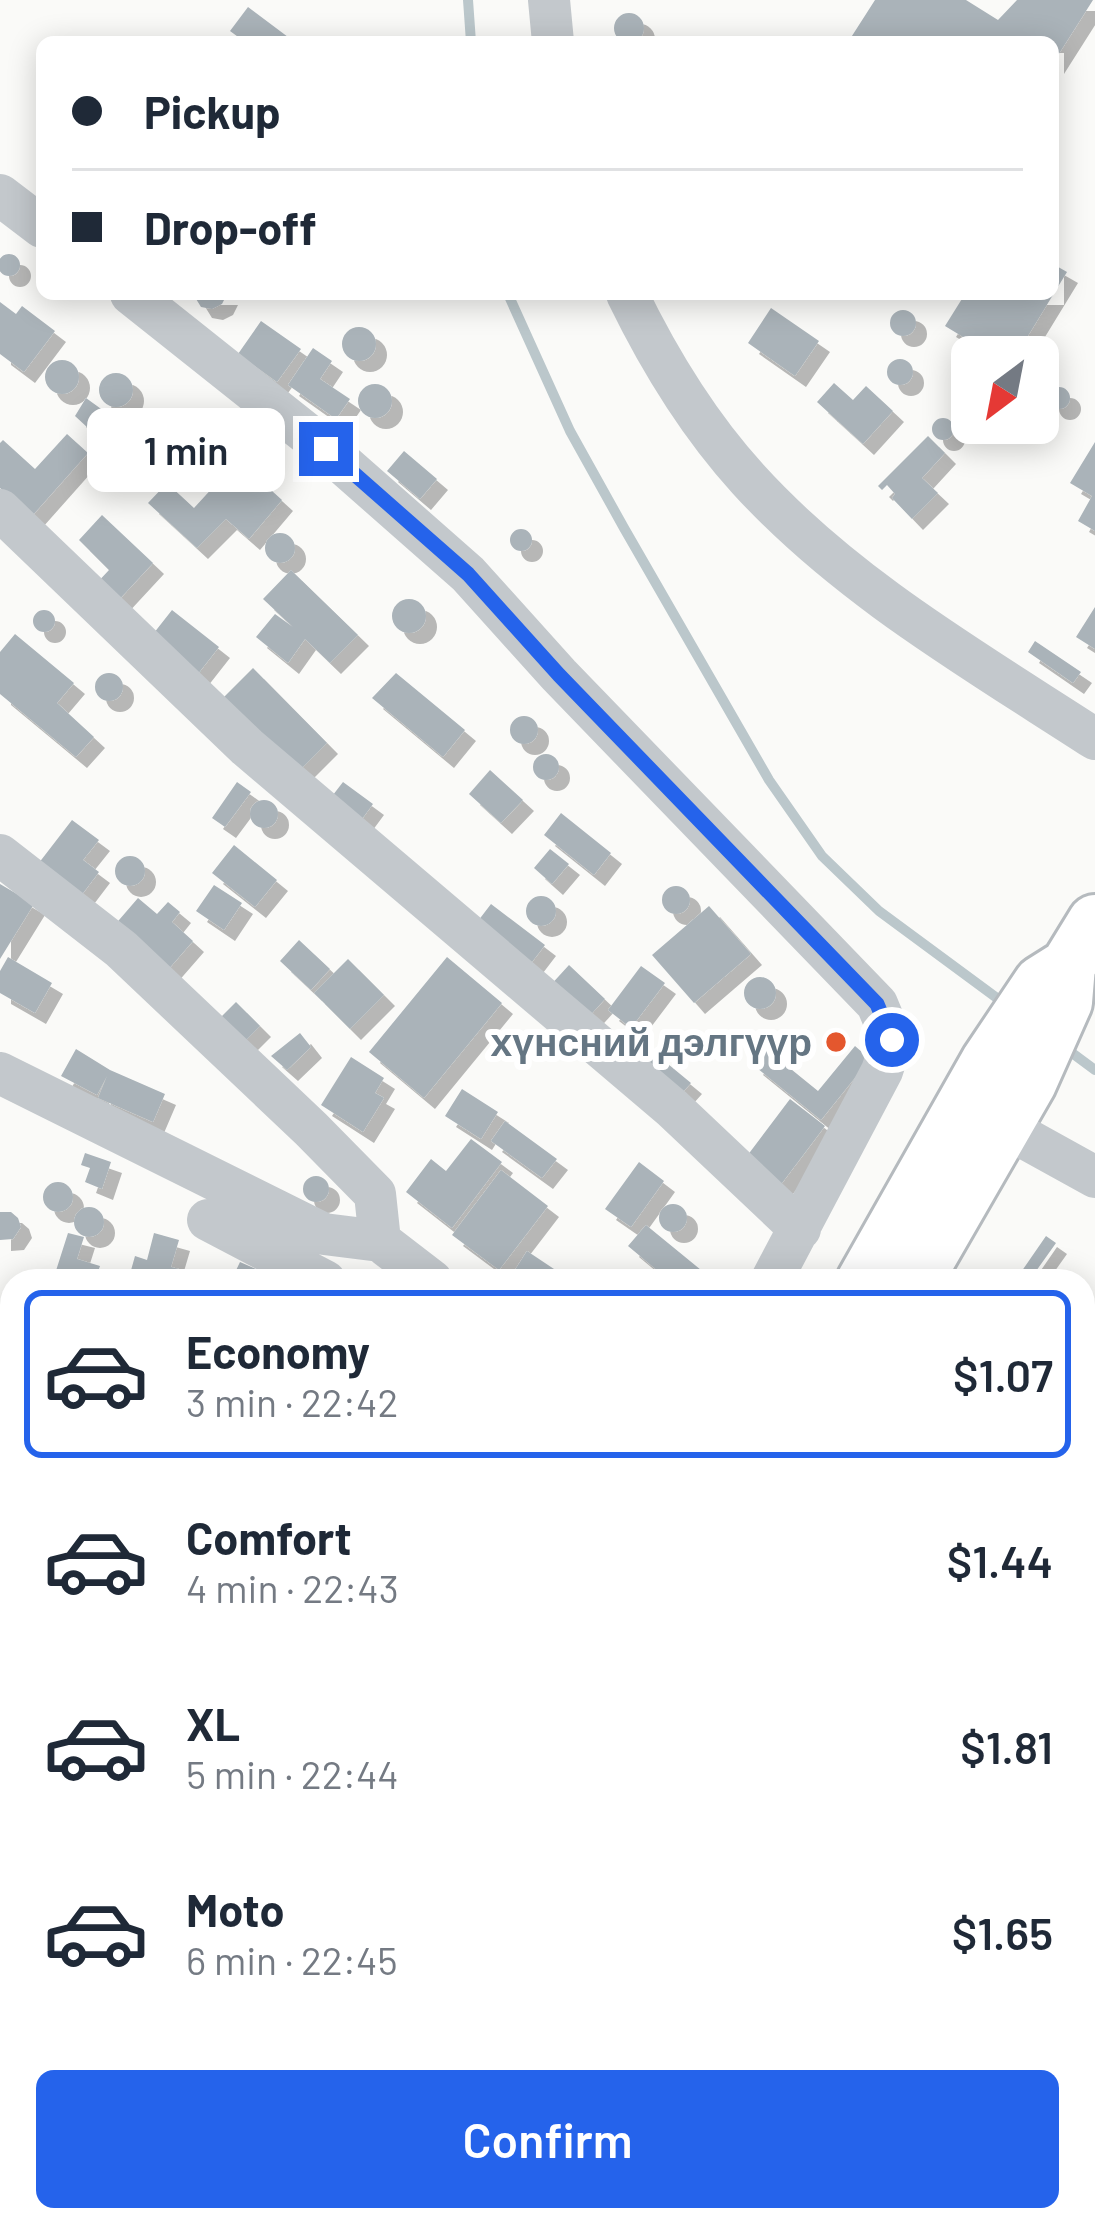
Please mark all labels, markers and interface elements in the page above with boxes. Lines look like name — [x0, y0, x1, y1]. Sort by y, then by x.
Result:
text: Pickup — [144, 84, 281, 138]
text: Drop-off — [144, 200, 317, 254]
north arrow — [951, 336, 1059, 444]
map controls — [951, 336, 1059, 444]
callout: 1 min — [86, 407, 284, 491]
route end — [299, 422, 353, 476]
text: 1 min — [143, 426, 229, 473]
route start — [865, 1013, 919, 1067]
place label: хүнсний дэлгүүр — [491, 1017, 812, 1064]
marker: хүнсний дэлгүүр — [823, 1029, 849, 1055]
icon: car — [42, 1320, 150, 1428]
text: Economy — [186, 1324, 370, 1378]
text: $1.07 — [953, 1347, 1053, 1401]
text: 3 min · 22:42 — [186, 1378, 398, 1425]
icon: car — [42, 1506, 150, 1614]
text: Comfort — [186, 1510, 352, 1564]
text: $1.44 — [947, 1533, 1053, 1587]
text: 4 min · 22:43 — [186, 1564, 399, 1611]
icon: car — [42, 1692, 150, 1800]
text: XL — [186, 1696, 240, 1750]
text: $1.81 — [960, 1719, 1053, 1773]
text: 5 min · 22:44 — [186, 1750, 399, 1797]
icon: car — [42, 1878, 150, 1986]
text: Moto — [186, 1882, 284, 1936]
text: $1.65 — [952, 1905, 1053, 1959]
text: 6 min · 22:45 — [186, 1936, 397, 1983]
button: Confirm — [36, 2070, 1059, 2208]

